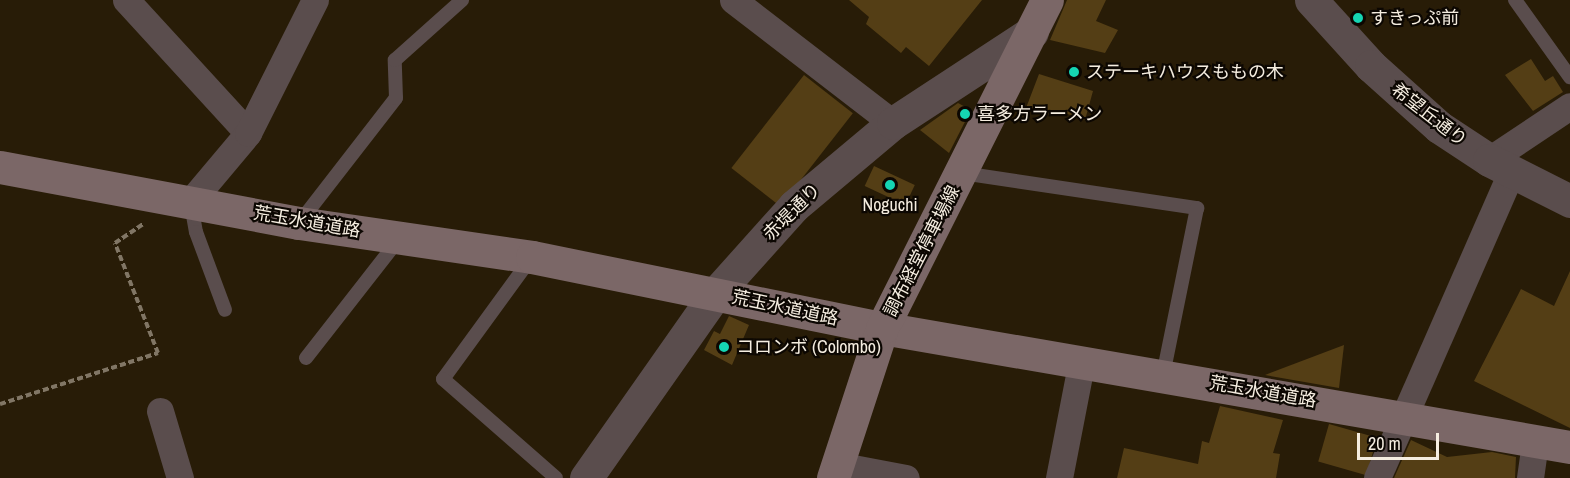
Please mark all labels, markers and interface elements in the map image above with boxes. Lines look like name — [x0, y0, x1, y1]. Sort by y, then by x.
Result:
place label: すきっぷ前 — [1370, 7, 1460, 29]
marker: すきっぷ前 — [1351, 11, 1365, 25]
place label: ステーキハウスももの木 — [1086, 61, 1284, 83]
marker: ステーキハウスももの木 — [1067, 65, 1081, 79]
street label: 希望丘通り — [1387, 79, 1471, 151]
place label: 喜多方ラーメン — [977, 103, 1103, 125]
marker: 喜多方ラーメン — [958, 107, 972, 121]
marker: Noguchi — [883, 178, 897, 192]
street label: 赤堤通り — [759, 179, 825, 245]
street label: 調布経堂停車場線 — [880, 182, 964, 320]
place label: Noguchi — [863, 194, 917, 216]
street label: 荒玉水道道路 — [252, 202, 362, 242]
street label: 荒玉水道道路 — [730, 286, 840, 330]
place label: コロンボ (Colombo) — [736, 336, 881, 358]
marker: コロンボ (Colombo) — [717, 340, 731, 354]
street label: 荒玉水道道路 — [1208, 372, 1318, 412]
scale bar — [1360, 421, 1442, 459]
text: 20 m — [1368, 431, 1401, 456]

